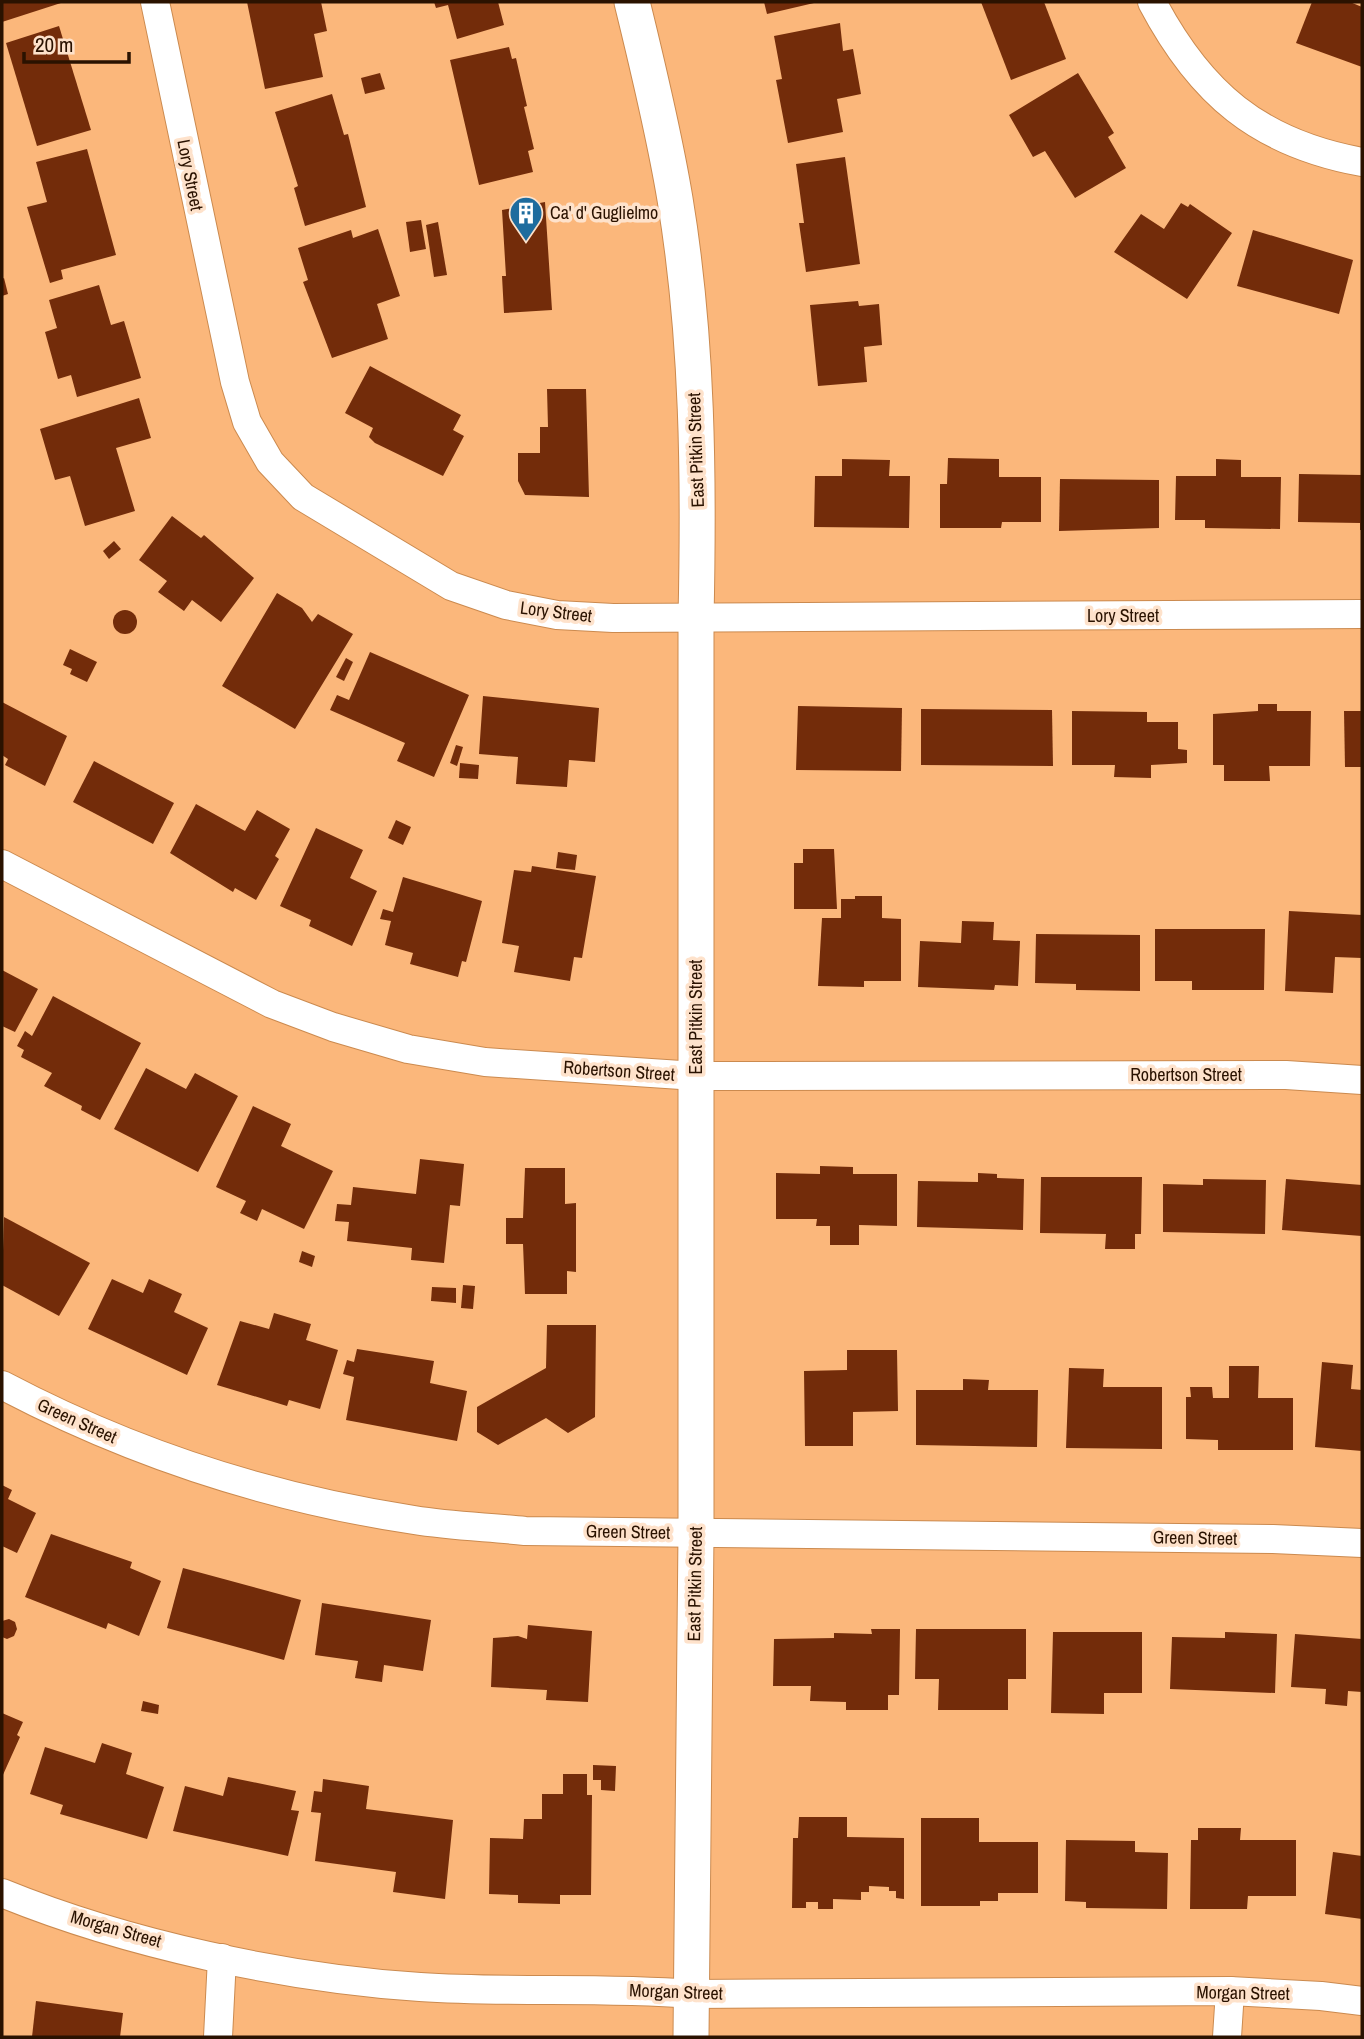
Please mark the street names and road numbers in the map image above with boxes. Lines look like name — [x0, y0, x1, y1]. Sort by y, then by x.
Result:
street label: Lory Street — [171, 137, 210, 213]
street label: East Pitkin Street — [681, 392, 710, 508]
street label: Lory Street — [519, 595, 593, 628]
street label: Lory Street — [1087, 603, 1159, 628]
street label: East Pitkin Street — [683, 960, 708, 1074]
street label: Robertson Street — [563, 1054, 676, 1087]
street label: Robertson Street — [1130, 1062, 1242, 1087]
street label: Green Street — [34, 1392, 121, 1449]
street label: Green Street — [586, 1518, 670, 1545]
street label: Green Street — [1153, 1524, 1237, 1551]
street label: East Pitkin Street — [681, 1526, 708, 1642]
street label: Morgan Street — [68, 1904, 165, 1953]
street label: Morgan Street — [629, 1977, 723, 2006]
street label: Morgan Street — [1196, 1979, 1290, 2006]

